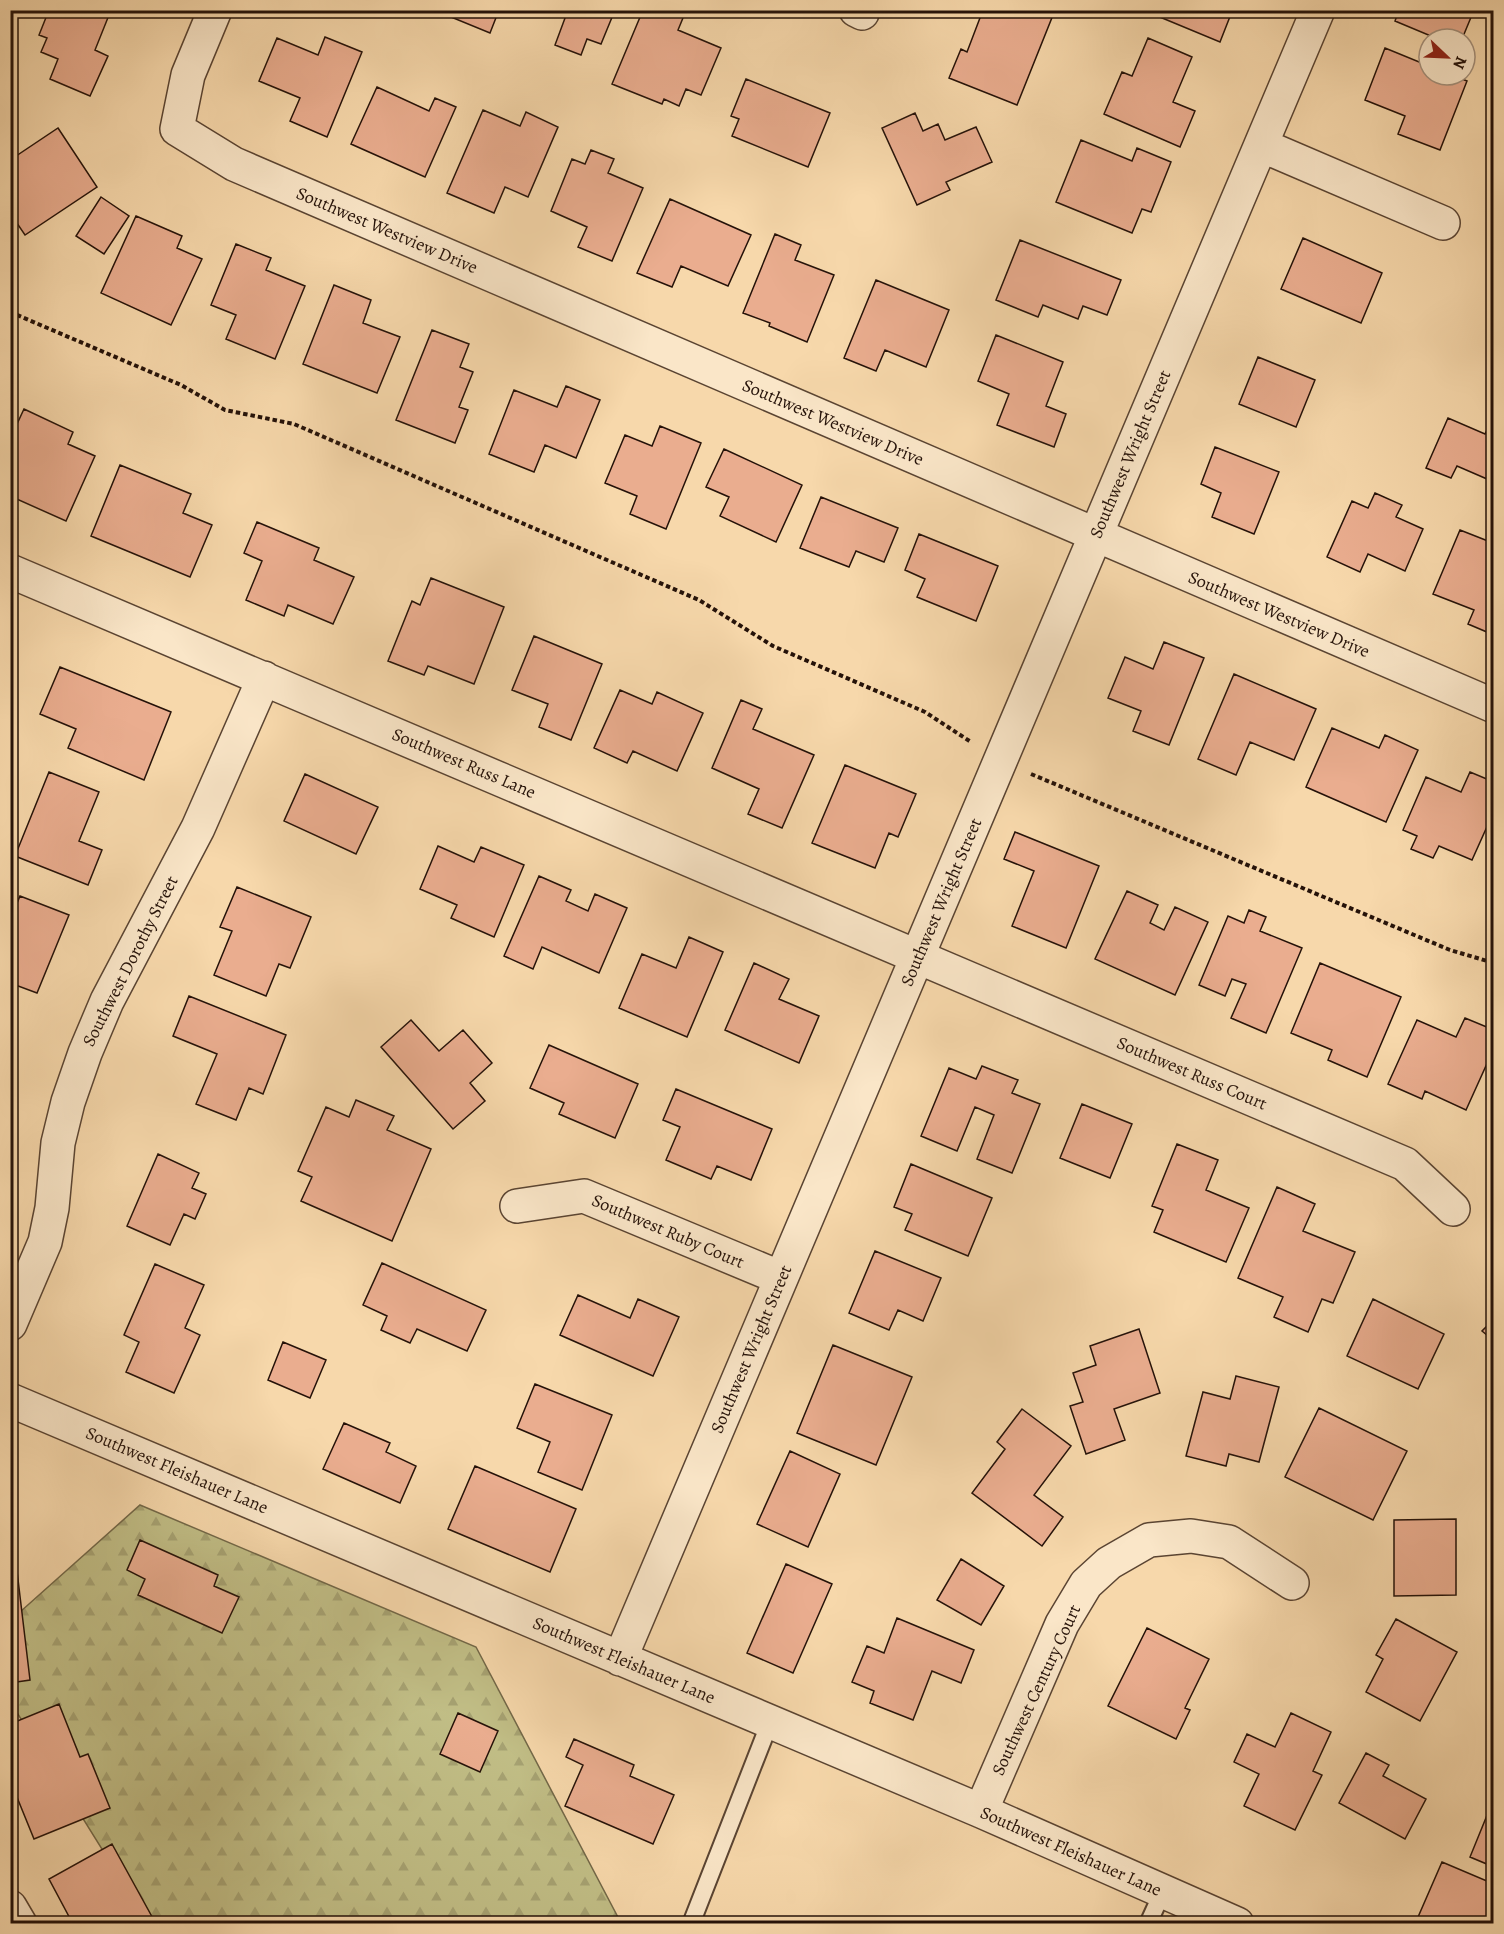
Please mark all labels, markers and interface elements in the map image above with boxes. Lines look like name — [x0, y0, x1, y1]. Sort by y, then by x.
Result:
north arrow — [1417, 27, 1477, 87]
text: N — [1447, 53, 1472, 72]
street label: Southwest Westview Drive — [293, 181, 481, 279]
street label: Southwest Wright Street — [1084, 366, 1176, 542]
street label: Southwest Westview Drive — [739, 373, 927, 471]
street label: Southwest Westview Drive — [1185, 565, 1373, 663]
street label: Southwest Russ Lane — [388, 722, 540, 804]
street label: Southwest Wright Street — [895, 814, 987, 990]
street label: Southwest Dorothy Street — [76, 871, 184, 1051]
street label: Southwest Russ Court — [1113, 1031, 1271, 1116]
street label: Southwest Ruby Court — [588, 1188, 748, 1274]
street label: Southwest Wright Street — [705, 1261, 797, 1437]
street label: Southwest Fleishauer Lane — [82, 1421, 272, 1519]
street label: Southwest Century Court — [986, 1601, 1086, 1779]
street label: Southwest Fleishauer Lane — [529, 1611, 719, 1709]
street label: Southwest Fleishauer Lane — [977, 1800, 1165, 1902]

